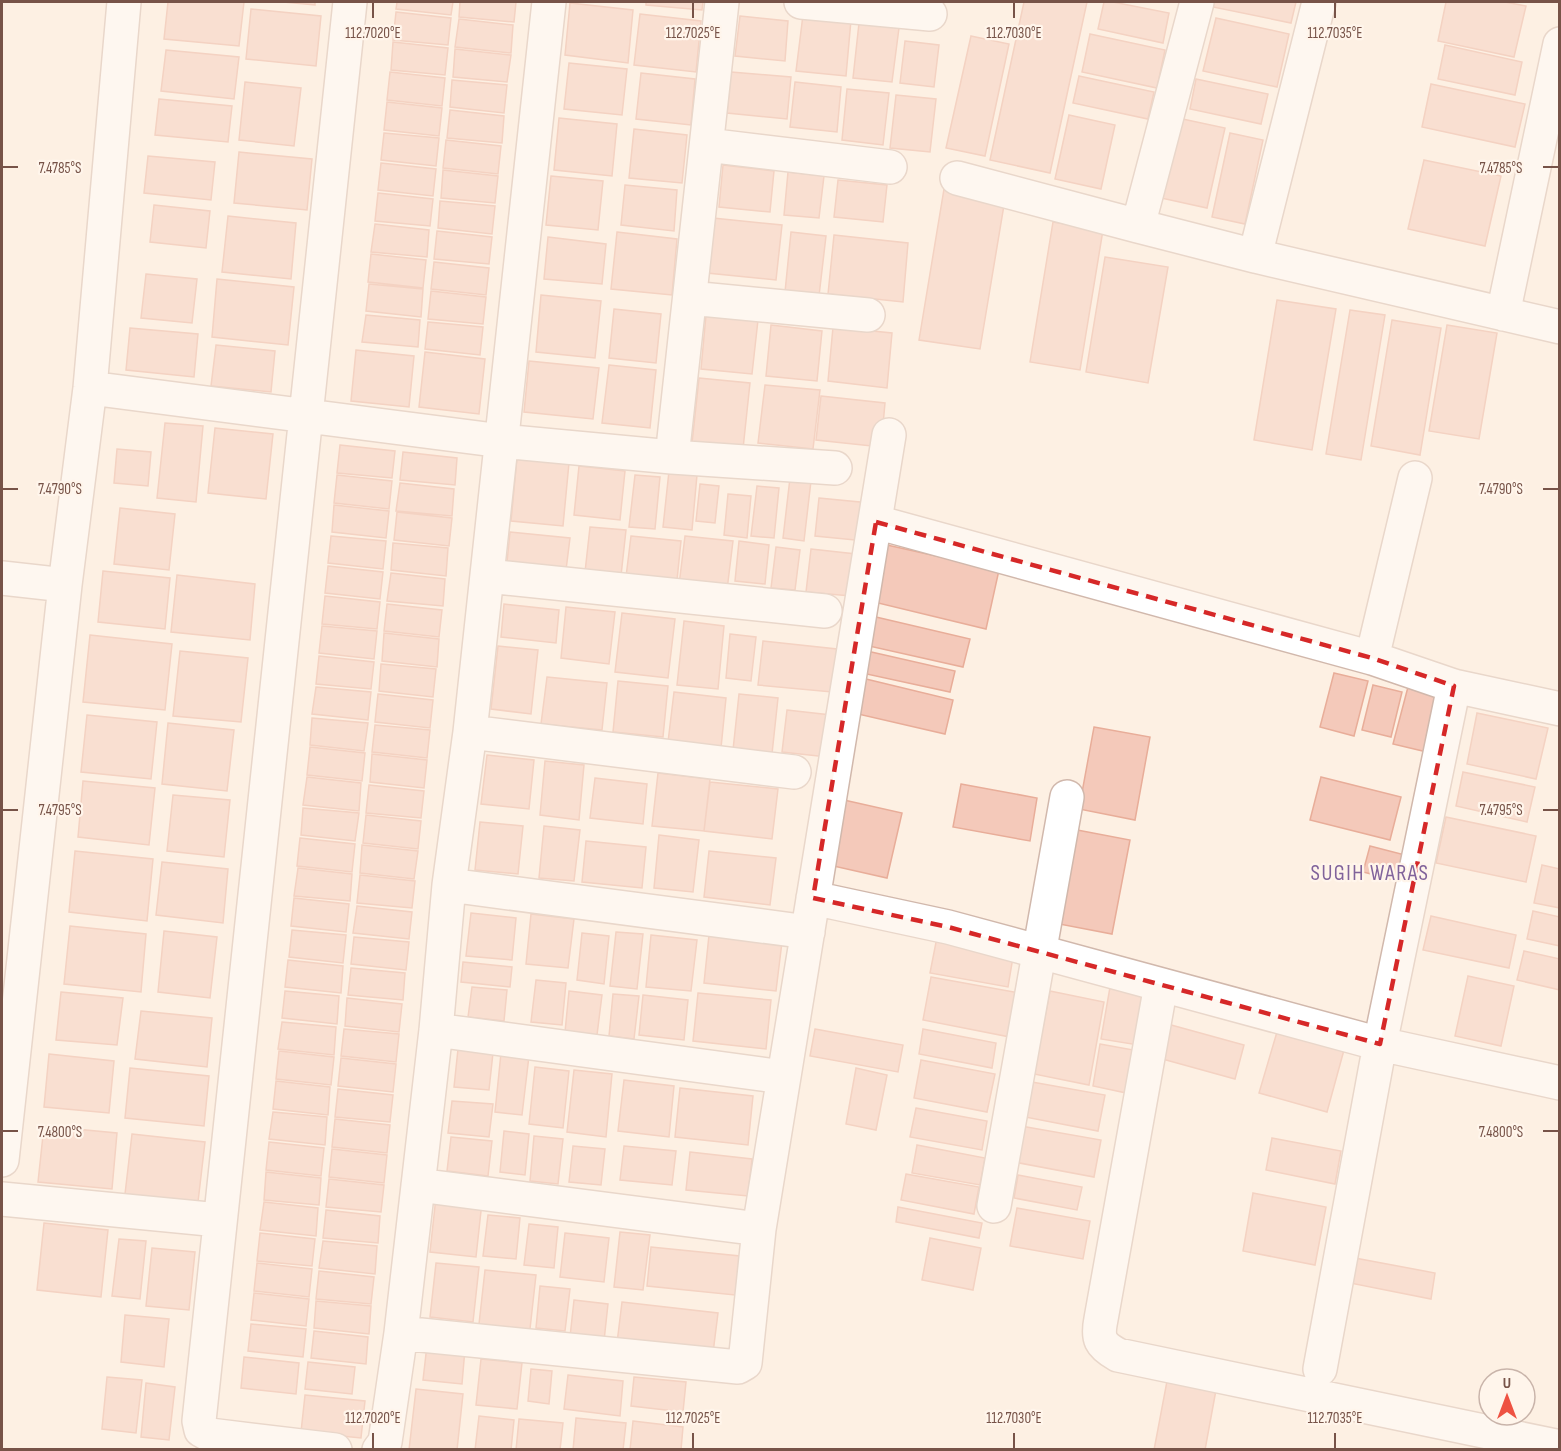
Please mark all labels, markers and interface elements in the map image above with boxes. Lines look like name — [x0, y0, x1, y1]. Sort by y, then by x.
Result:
text: 112.7020°E — [345, 24, 401, 43]
text: 112.7025°E — [666, 24, 720, 43]
text: 112.7030°E — [986, 24, 1042, 43]
text: 112.7035°E — [1308, 24, 1362, 43]
text: 7.4785°S — [38, 159, 82, 178]
text: 7.4785°S — [1479, 159, 1523, 178]
text: 7.4790°S — [38, 480, 82, 499]
text: 7.4790°S — [1479, 480, 1523, 499]
text: 7.4795°S — [38, 801, 82, 820]
text: 7.4795°S — [1479, 801, 1523, 820]
district label: SUGIH WARAS — [1311, 860, 1430, 887]
text: 7.4800°S — [38, 1123, 82, 1142]
text: 7.4800°S — [1479, 1123, 1523, 1142]
north arrow — [1477, 1367, 1537, 1427]
text: U — [1503, 1374, 1511, 1393]
text: 112.7020°E — [345, 1409, 401, 1428]
text: 112.7025°E — [666, 1409, 720, 1428]
text: 112.7030°E — [986, 1409, 1042, 1428]
text: 112.7035°E — [1308, 1409, 1362, 1428]

